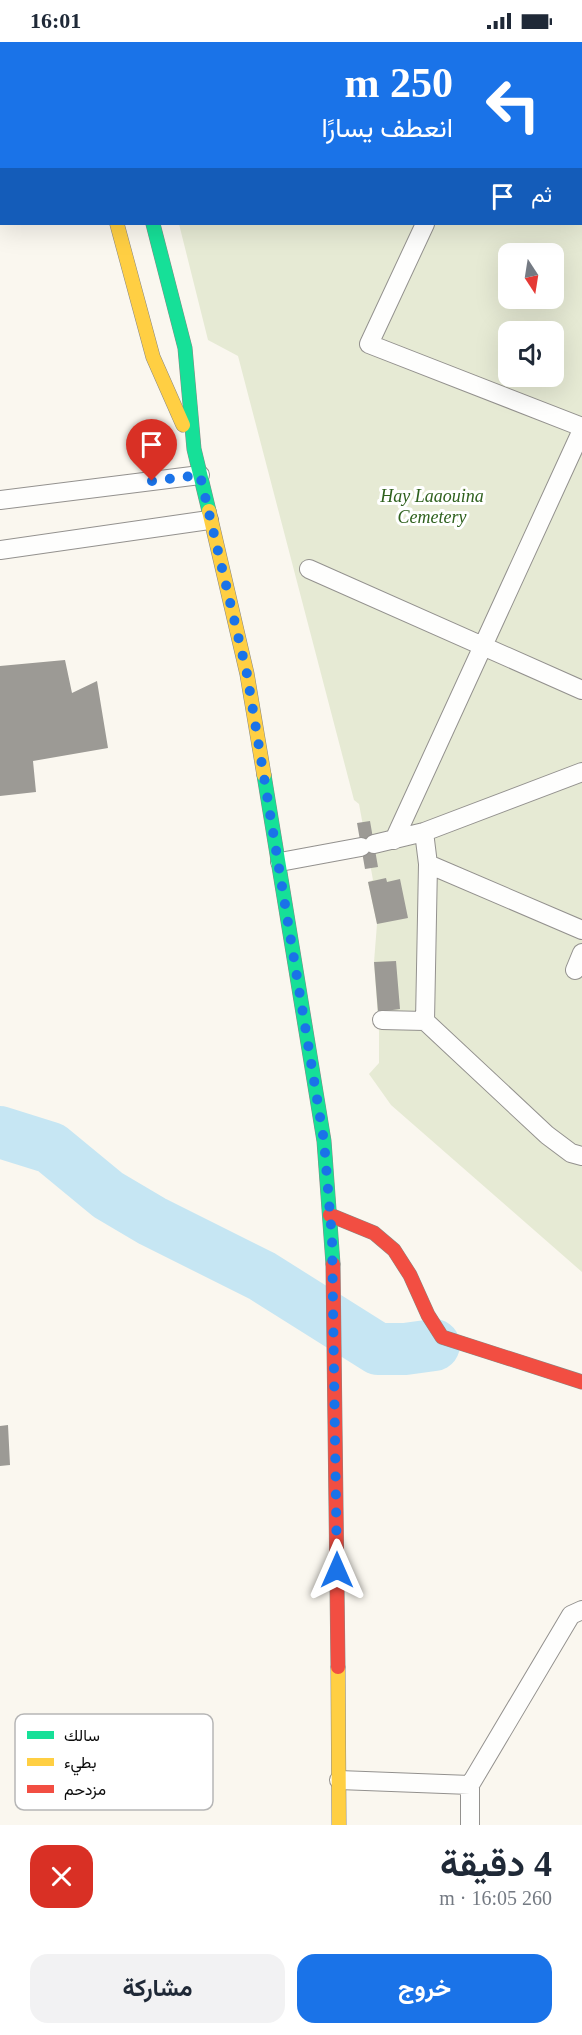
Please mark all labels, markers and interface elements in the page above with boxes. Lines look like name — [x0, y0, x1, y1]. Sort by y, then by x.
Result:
text: 16:01 — [30, 8, 81, 33]
text: 250 m — [345, 60, 453, 106]
icon: left — [474, 66, 552, 144]
text: انعطف يسارًا — [322, 113, 453, 143]
icon: arrive — [486, 180, 519, 213]
text: ثم — [531, 182, 552, 207]
north arrow — [498, 243, 564, 309]
map controls — [498, 243, 564, 387]
button: sound — [498, 321, 564, 387]
pin — [126, 419, 177, 481]
icon: arrive — [135, 428, 168, 461]
park label: Hay Laaouina Cemetery — [379, 486, 484, 527]
position arrow — [305, 1538, 369, 1602]
legend — [15, 1714, 213, 1810]
text: سالك — [64, 1727, 100, 1744]
text: بطيء — [64, 1754, 96, 1776]
text: مزدحم — [64, 1781, 106, 1800]
text: 4 دقيقة — [440, 1844, 552, 1884]
button: close — [30, 1845, 93, 1908]
text: 260 m · 16:05 — [439, 1887, 552, 1909]
button: مشاركة — [30, 1954, 285, 2023]
button: خروج — [297, 1954, 552, 2023]

